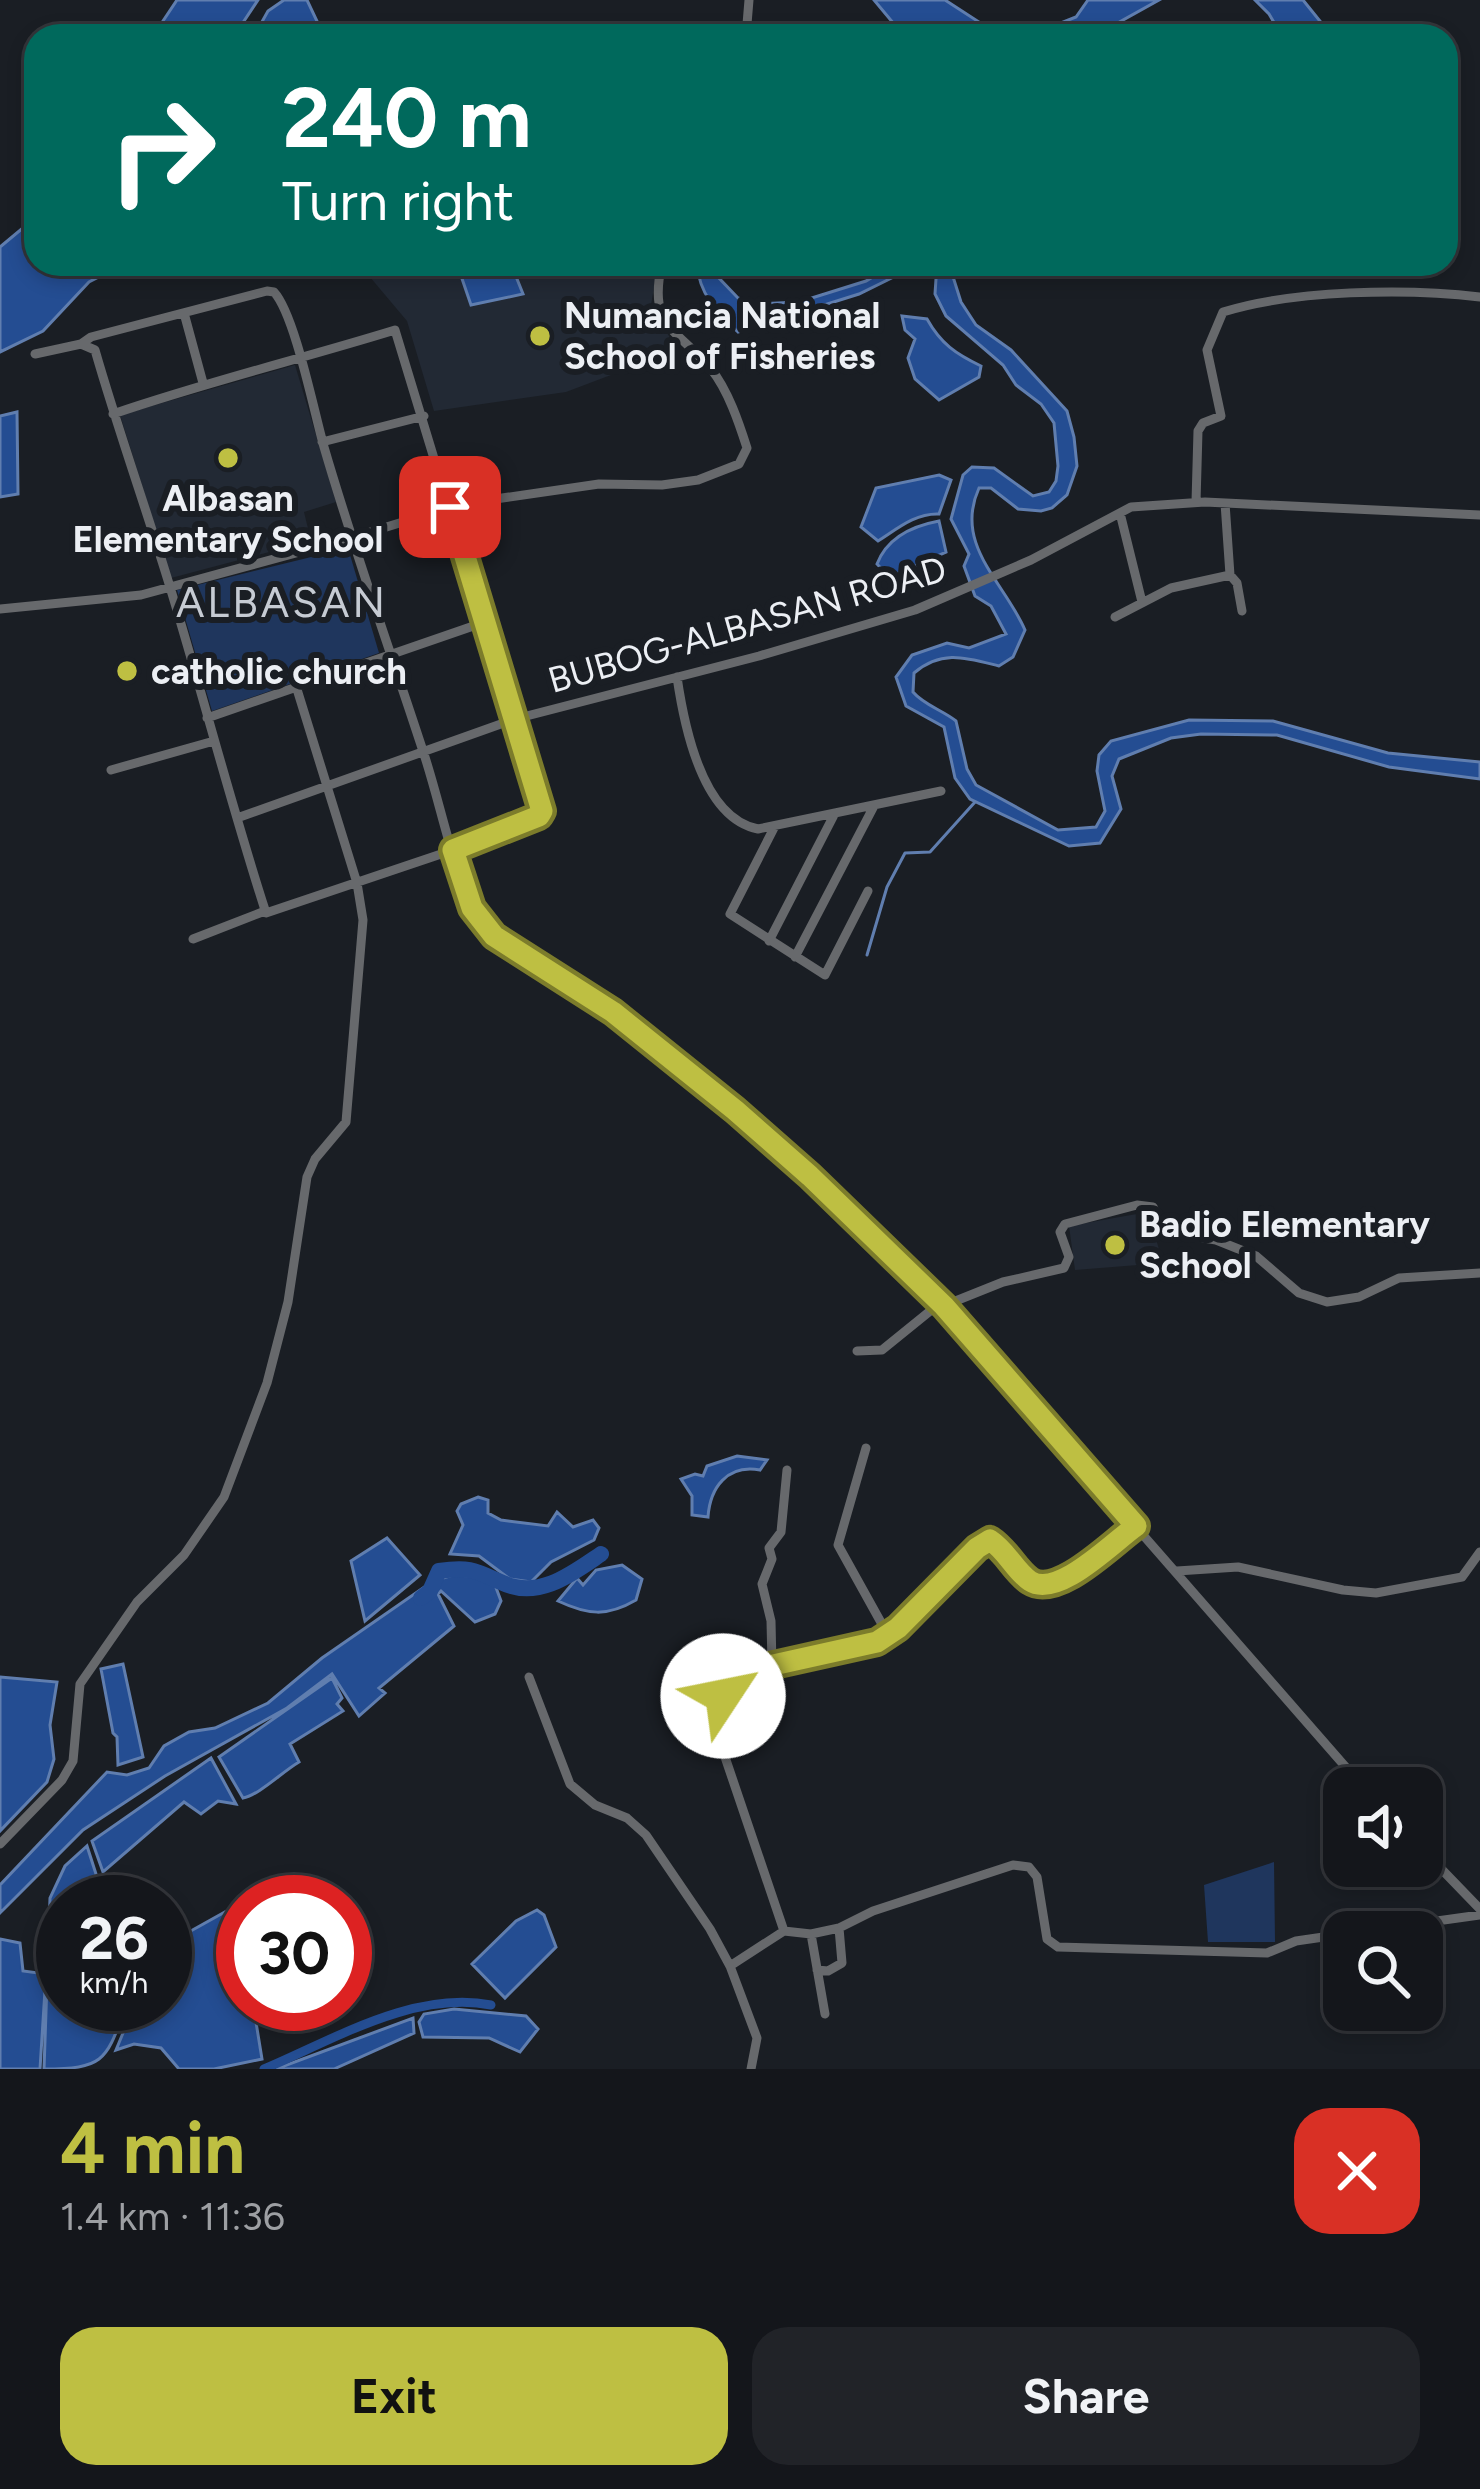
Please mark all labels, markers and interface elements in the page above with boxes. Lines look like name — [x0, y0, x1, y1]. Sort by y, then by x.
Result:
text: 240 m — [282, 67, 531, 168]
icon: right — [84, 72, 240, 228]
text: Turn right — [282, 169, 514, 234]
place label: Numancia National School of Fisheries — [564, 294, 880, 378]
marker: Numancia National School of Fisheries — [527, 323, 553, 349]
marker: Albasan Elementary School — [215, 445, 241, 471]
pin — [399, 456, 501, 558]
icon: arrive — [417, 474, 483, 540]
place label: Albasan Elementary School — [73, 477, 383, 561]
street label: BUBOG-ALBASAN ROAD — [543, 547, 951, 702]
district label: ALBASAN — [176, 577, 388, 628]
place label: catholic church — [151, 650, 407, 693]
marker: catholic church — [114, 658, 140, 684]
place label: Badio Elementary School — [1139, 1203, 1430, 1287]
marker: Badio Elementary School — [1102, 1232, 1128, 1258]
position arrow — [660, 1633, 786, 1759]
map controls — [1323, 1767, 1443, 2031]
button: sound — [1323, 1767, 1443, 1887]
speed limit sign: 30 — [216, 1875, 372, 2031]
text: 26 — [79, 1902, 149, 1974]
button: search — [1323, 1911, 1443, 2031]
text: km/h — [80, 1964, 148, 2001]
text: 4 min — [60, 2105, 245, 2191]
button: close — [1294, 2108, 1420, 2234]
text: 1.4 km · 11:36 — [60, 2193, 285, 2240]
button: Exit — [60, 2327, 728, 2465]
button: Share — [752, 2327, 1420, 2465]

